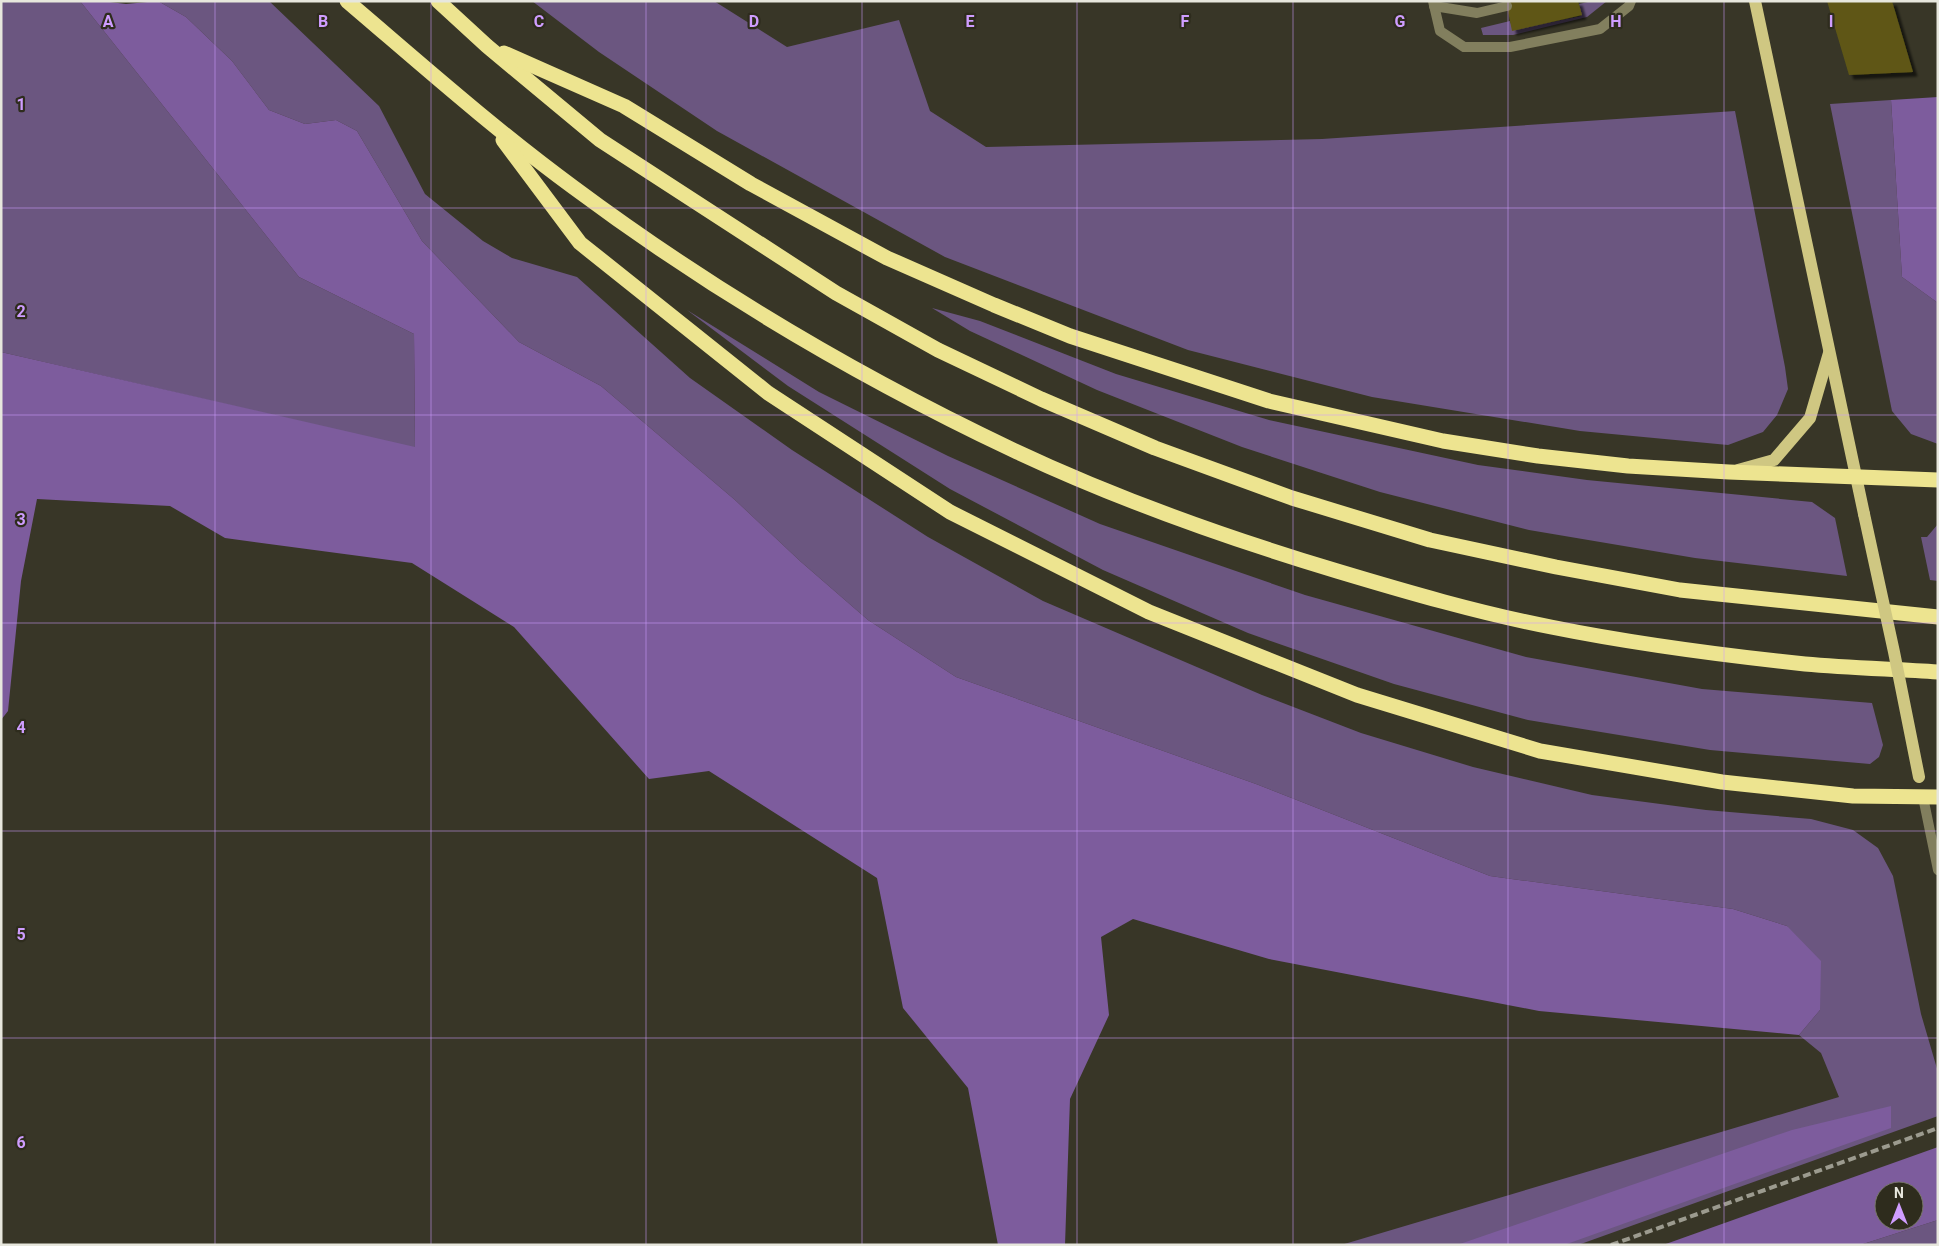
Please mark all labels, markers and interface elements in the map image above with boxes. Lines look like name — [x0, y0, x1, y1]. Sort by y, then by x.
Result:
text: A — [103, 12, 114, 31]
text: B — [318, 12, 328, 31]
text: C — [534, 12, 544, 31]
text: D — [749, 12, 759, 31]
text: E — [966, 12, 975, 31]
text: F — [1181, 12, 1190, 31]
text: G — [1395, 12, 1406, 31]
text: H — [1610, 12, 1622, 31]
text: I — [1829, 12, 1833, 31]
text: 1 — [16, 95, 26, 114]
text: 2 — [16, 302, 26, 321]
text: 3 — [16, 510, 26, 529]
text: 4 — [16, 718, 26, 737]
text: 5 — [16, 925, 26, 944]
text: 6 — [16, 1133, 26, 1152]
north arrow — [1874, 1181, 1924, 1231]
text: N — [1894, 1185, 1904, 1201]

